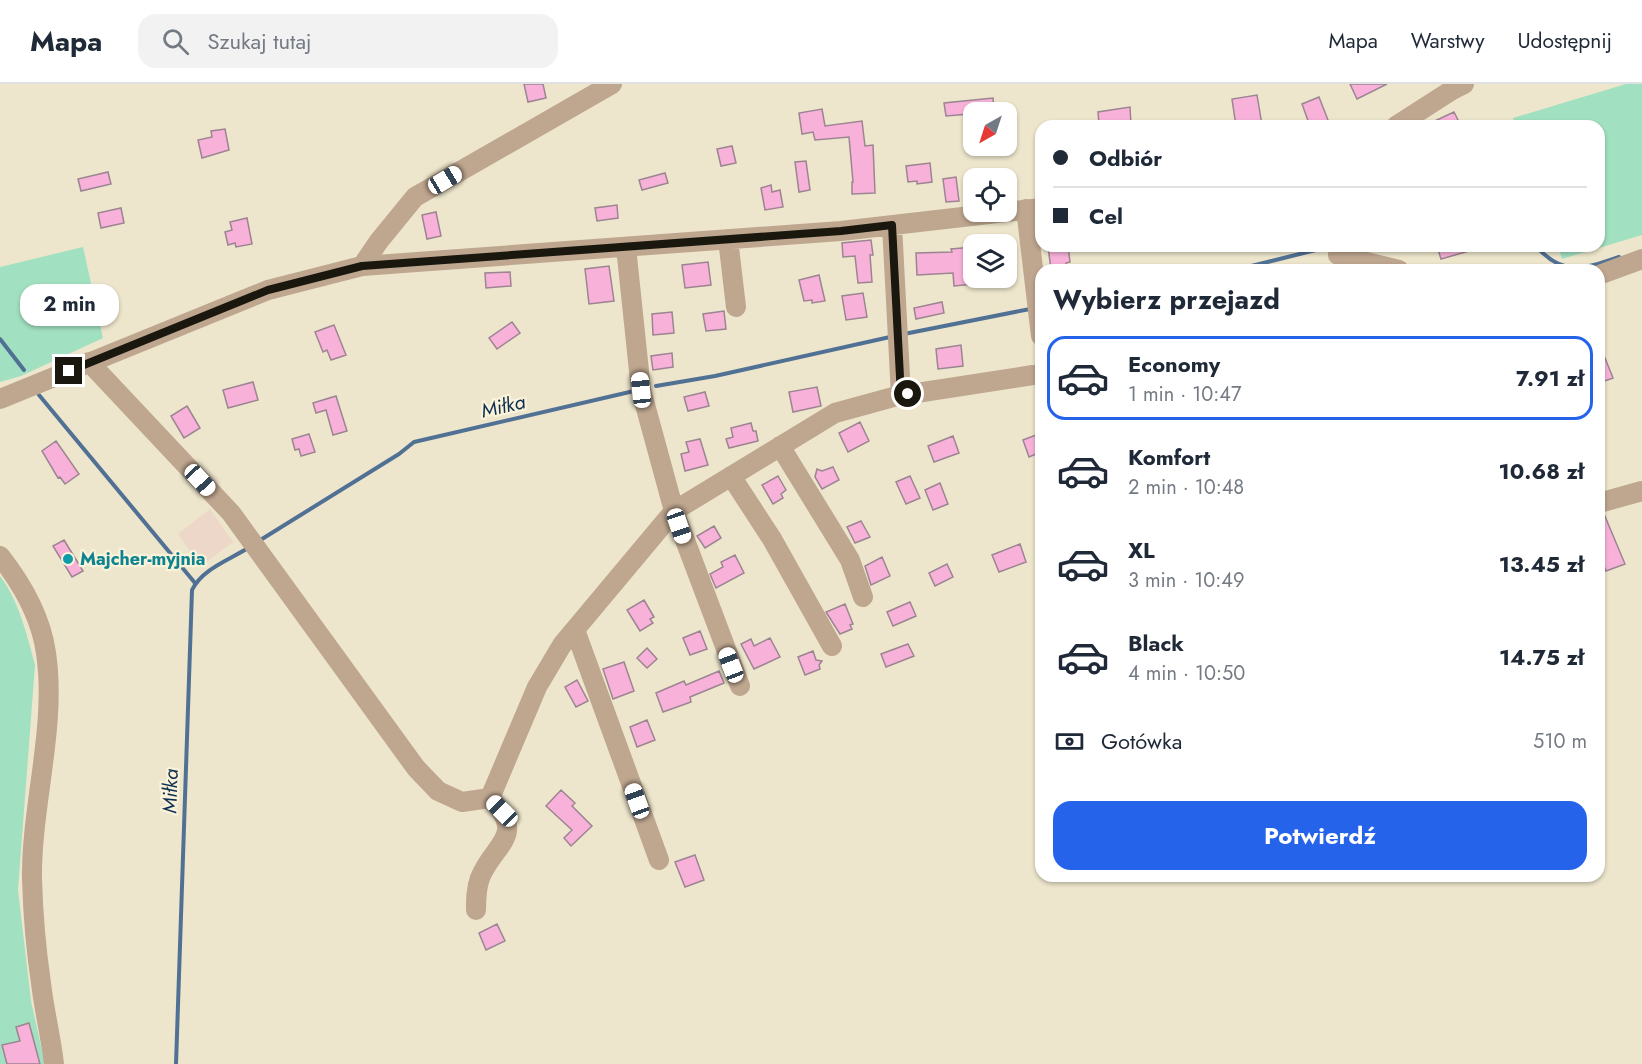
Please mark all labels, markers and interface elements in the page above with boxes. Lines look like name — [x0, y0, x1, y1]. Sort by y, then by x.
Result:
search box — [138, 14, 558, 68]
text: Mapa — [30, 21, 102, 62]
icon: search — [159, 25, 192, 58]
text: Szukaj tutaj — [207, 25, 311, 57]
text: Mapa — [1329, 26, 1378, 56]
text: Warstwy — [1411, 26, 1484, 56]
text: Udostępnij — [1517, 26, 1612, 56]
north arrow — [963, 102, 1017, 156]
map controls — [963, 102, 1017, 288]
text: Odbiór — [1089, 142, 1162, 174]
car — [425, 163, 465, 197]
button: locate — [963, 168, 1017, 222]
text: Cel — [1089, 200, 1123, 232]
button: layers — [963, 234, 1017, 288]
text: Wybierz przejazd — [1053, 280, 1280, 319]
callout: 2 min — [20, 284, 118, 326]
text: 2 min — [43, 290, 96, 319]
text: Economy — [1128, 348, 1220, 380]
icon: car — [1056, 351, 1110, 405]
route end — [55, 357, 82, 384]
text: 7.91 zł — [1516, 362, 1584, 394]
car — [630, 371, 652, 409]
route start — [894, 380, 921, 407]
text: 1 min · 10:47 — [1128, 380, 1241, 409]
water label: Miłka — [478, 387, 528, 426]
text: Komfort — [1128, 441, 1210, 473]
icon: car — [1056, 444, 1110, 498]
text: 10.68 zł — [1499, 455, 1584, 487]
car — [181, 461, 219, 499]
text: 2 min · 10:48 — [1128, 473, 1244, 502]
car — [665, 506, 693, 546]
text: XL — [1128, 534, 1155, 566]
icon: car — [1056, 537, 1110, 591]
place label: Majcher-myjnia — [80, 546, 205, 572]
text: 13.45 zł — [1499, 548, 1584, 580]
marker: Majcher-myjnia — [61, 552, 75, 566]
text: 3 min · 10:49 — [1128, 566, 1244, 595]
text: Black — [1128, 627, 1184, 659]
icon: car — [1056, 630, 1110, 684]
text: 14.75 zł — [1499, 641, 1584, 673]
car — [716, 645, 746, 685]
text: 4 min · 10:50 — [1128, 659, 1245, 688]
icon: cash — [1053, 725, 1086, 758]
text: Gotówka — [1101, 725, 1182, 757]
text: 510 m — [1533, 727, 1587, 756]
water label: Miłka — [155, 768, 186, 814]
car — [622, 781, 652, 821]
car — [483, 792, 521, 830]
button: Potwierdź — [1053, 801, 1587, 870]

